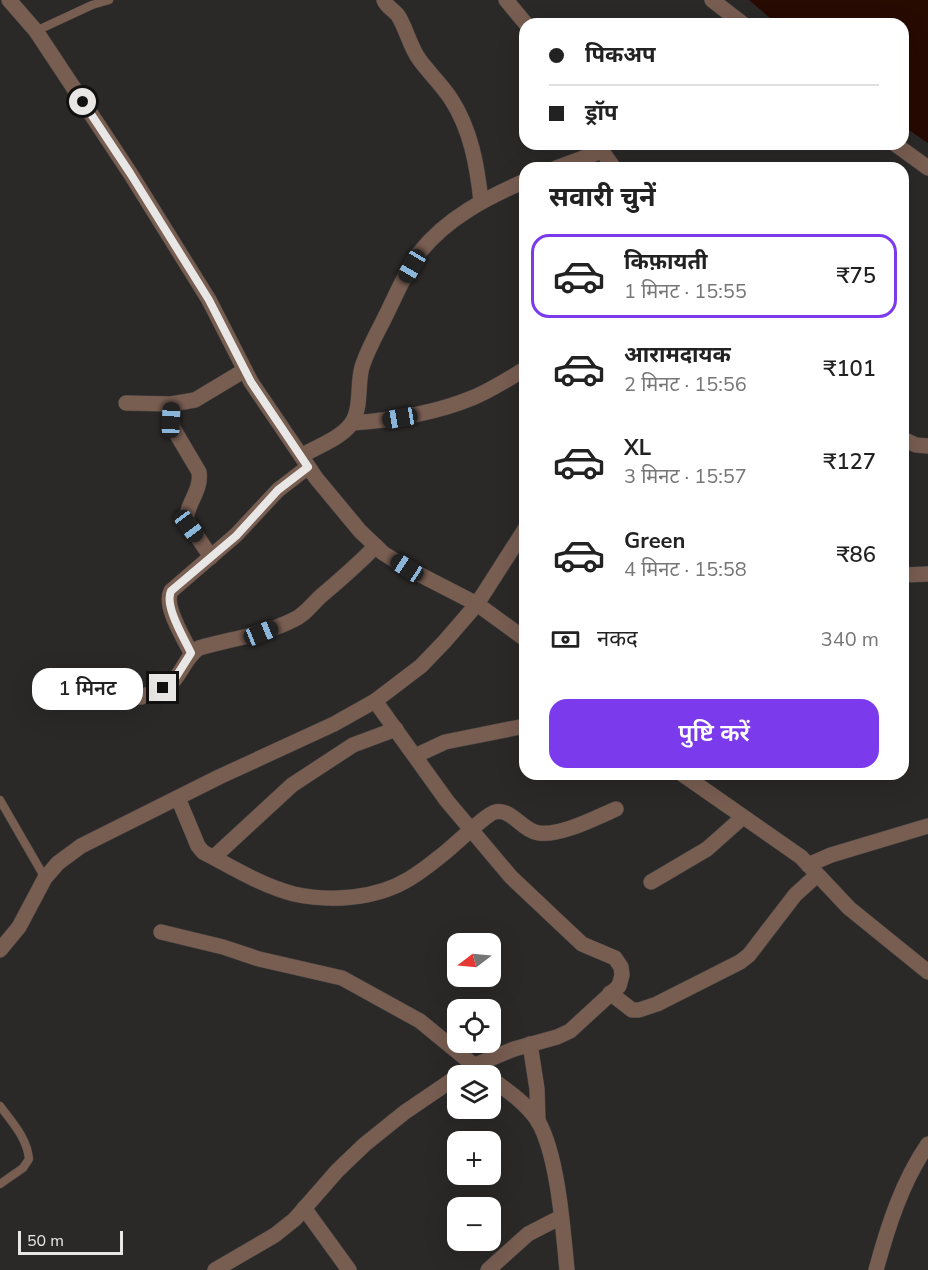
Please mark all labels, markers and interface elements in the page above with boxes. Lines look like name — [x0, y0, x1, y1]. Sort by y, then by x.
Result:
text: पिकअप — [585, 40, 656, 70]
route start — [69, 88, 96, 115]
text: ड्रॉप — [585, 98, 618, 128]
text: सवारी चुनें — [549, 179, 656, 216]
car — [395, 246, 429, 286]
text: किफ़ायती — [624, 247, 708, 277]
icon: car — [552, 249, 606, 303]
text: ₹75 — [836, 261, 876, 291]
text: 1 मिनट · 15:55 — [624, 278, 747, 305]
text: आरामदायक — [624, 340, 731, 370]
icon: car — [552, 342, 606, 396]
text: ₹101 — [823, 354, 876, 384]
text: 2 मिनट · 15:56 — [624, 371, 747, 398]
car — [161, 402, 181, 438]
car — [381, 406, 419, 430]
text: XL — [624, 433, 651, 463]
icon: car — [552, 435, 606, 489]
text: ₹127 — [823, 447, 876, 477]
text: 3 मिनट · 15:57 — [624, 463, 747, 490]
car — [171, 506, 207, 546]
text: Green — [624, 526, 685, 556]
icon: car — [552, 528, 606, 582]
text: ₹86 — [836, 540, 876, 570]
car — [387, 551, 427, 585]
text: 4 मिनट · 15:58 — [624, 556, 747, 583]
car — [241, 618, 281, 648]
icon: cash — [549, 623, 582, 656]
text: नकद — [597, 624, 638, 654]
text: 340 m — [821, 626, 879, 653]
callout: 1 मिनट — [31, 667, 142, 709]
route end — [149, 674, 176, 701]
text: 1 मिनट — [59, 675, 116, 702]
button: पुष्टि करें — [549, 699, 879, 768]
north arrow — [447, 933, 501, 987]
map controls — [447, 933, 501, 1251]
button: locate — [447, 999, 501, 1053]
button: layers — [447, 1065, 501, 1119]
button: + — [447, 1131, 501, 1185]
button: − — [447, 1197, 501, 1251]
scale bar — [18, 1228, 123, 1256]
text: 50 m — [27, 1230, 64, 1252]

